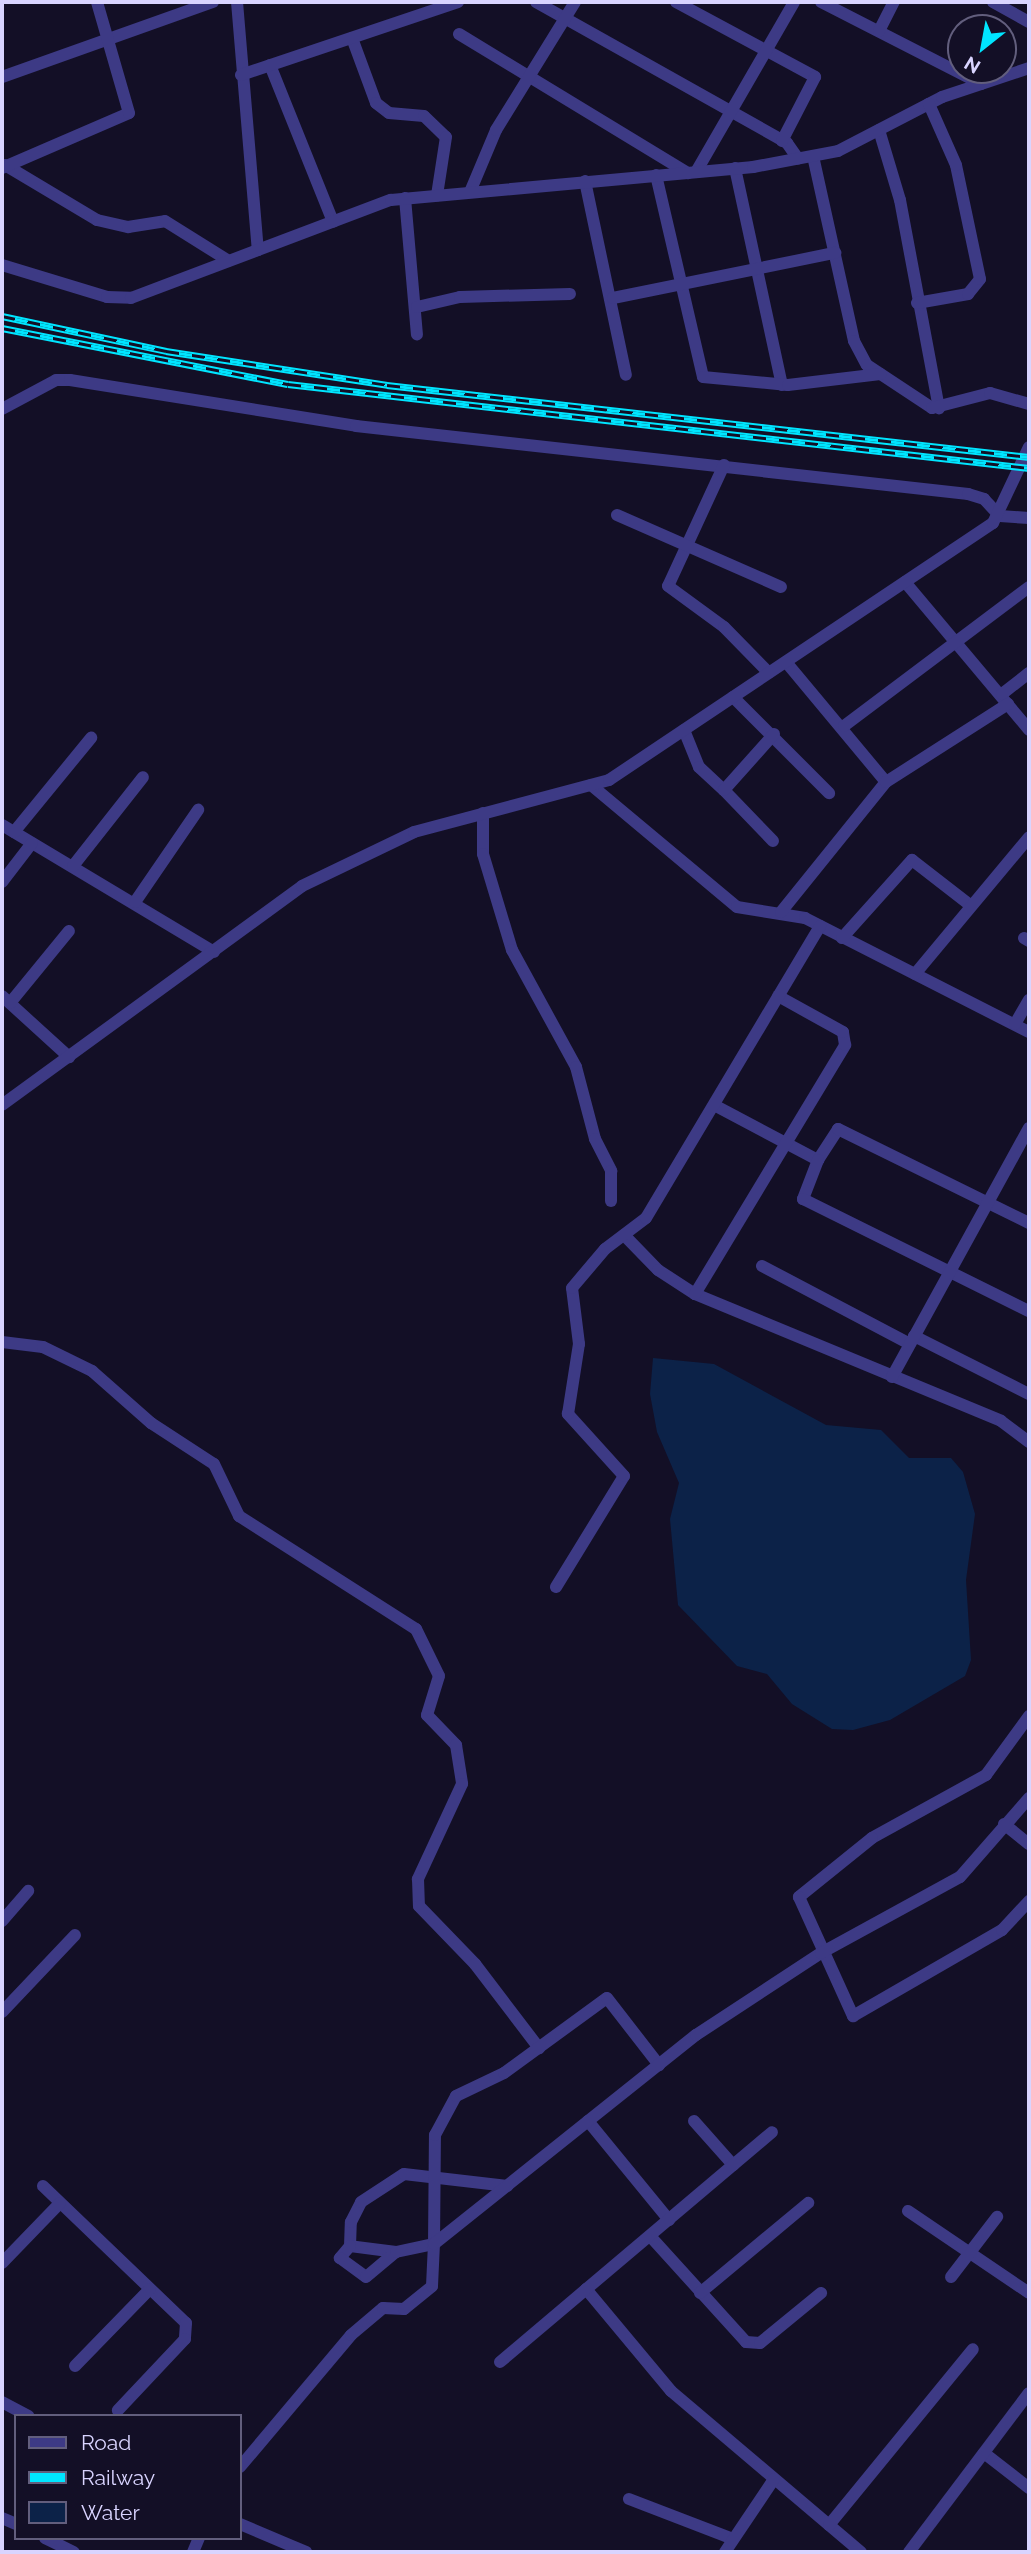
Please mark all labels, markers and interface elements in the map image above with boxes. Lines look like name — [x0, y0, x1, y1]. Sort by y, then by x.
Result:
north arrow — [947, 14, 1017, 84]
text: N — [960, 52, 984, 78]
legend — [14, 2414, 242, 2540]
text: Road — [81, 2430, 131, 2455]
text: Railway — [81, 2465, 155, 2490]
text: Water — [81, 2500, 140, 2525]

